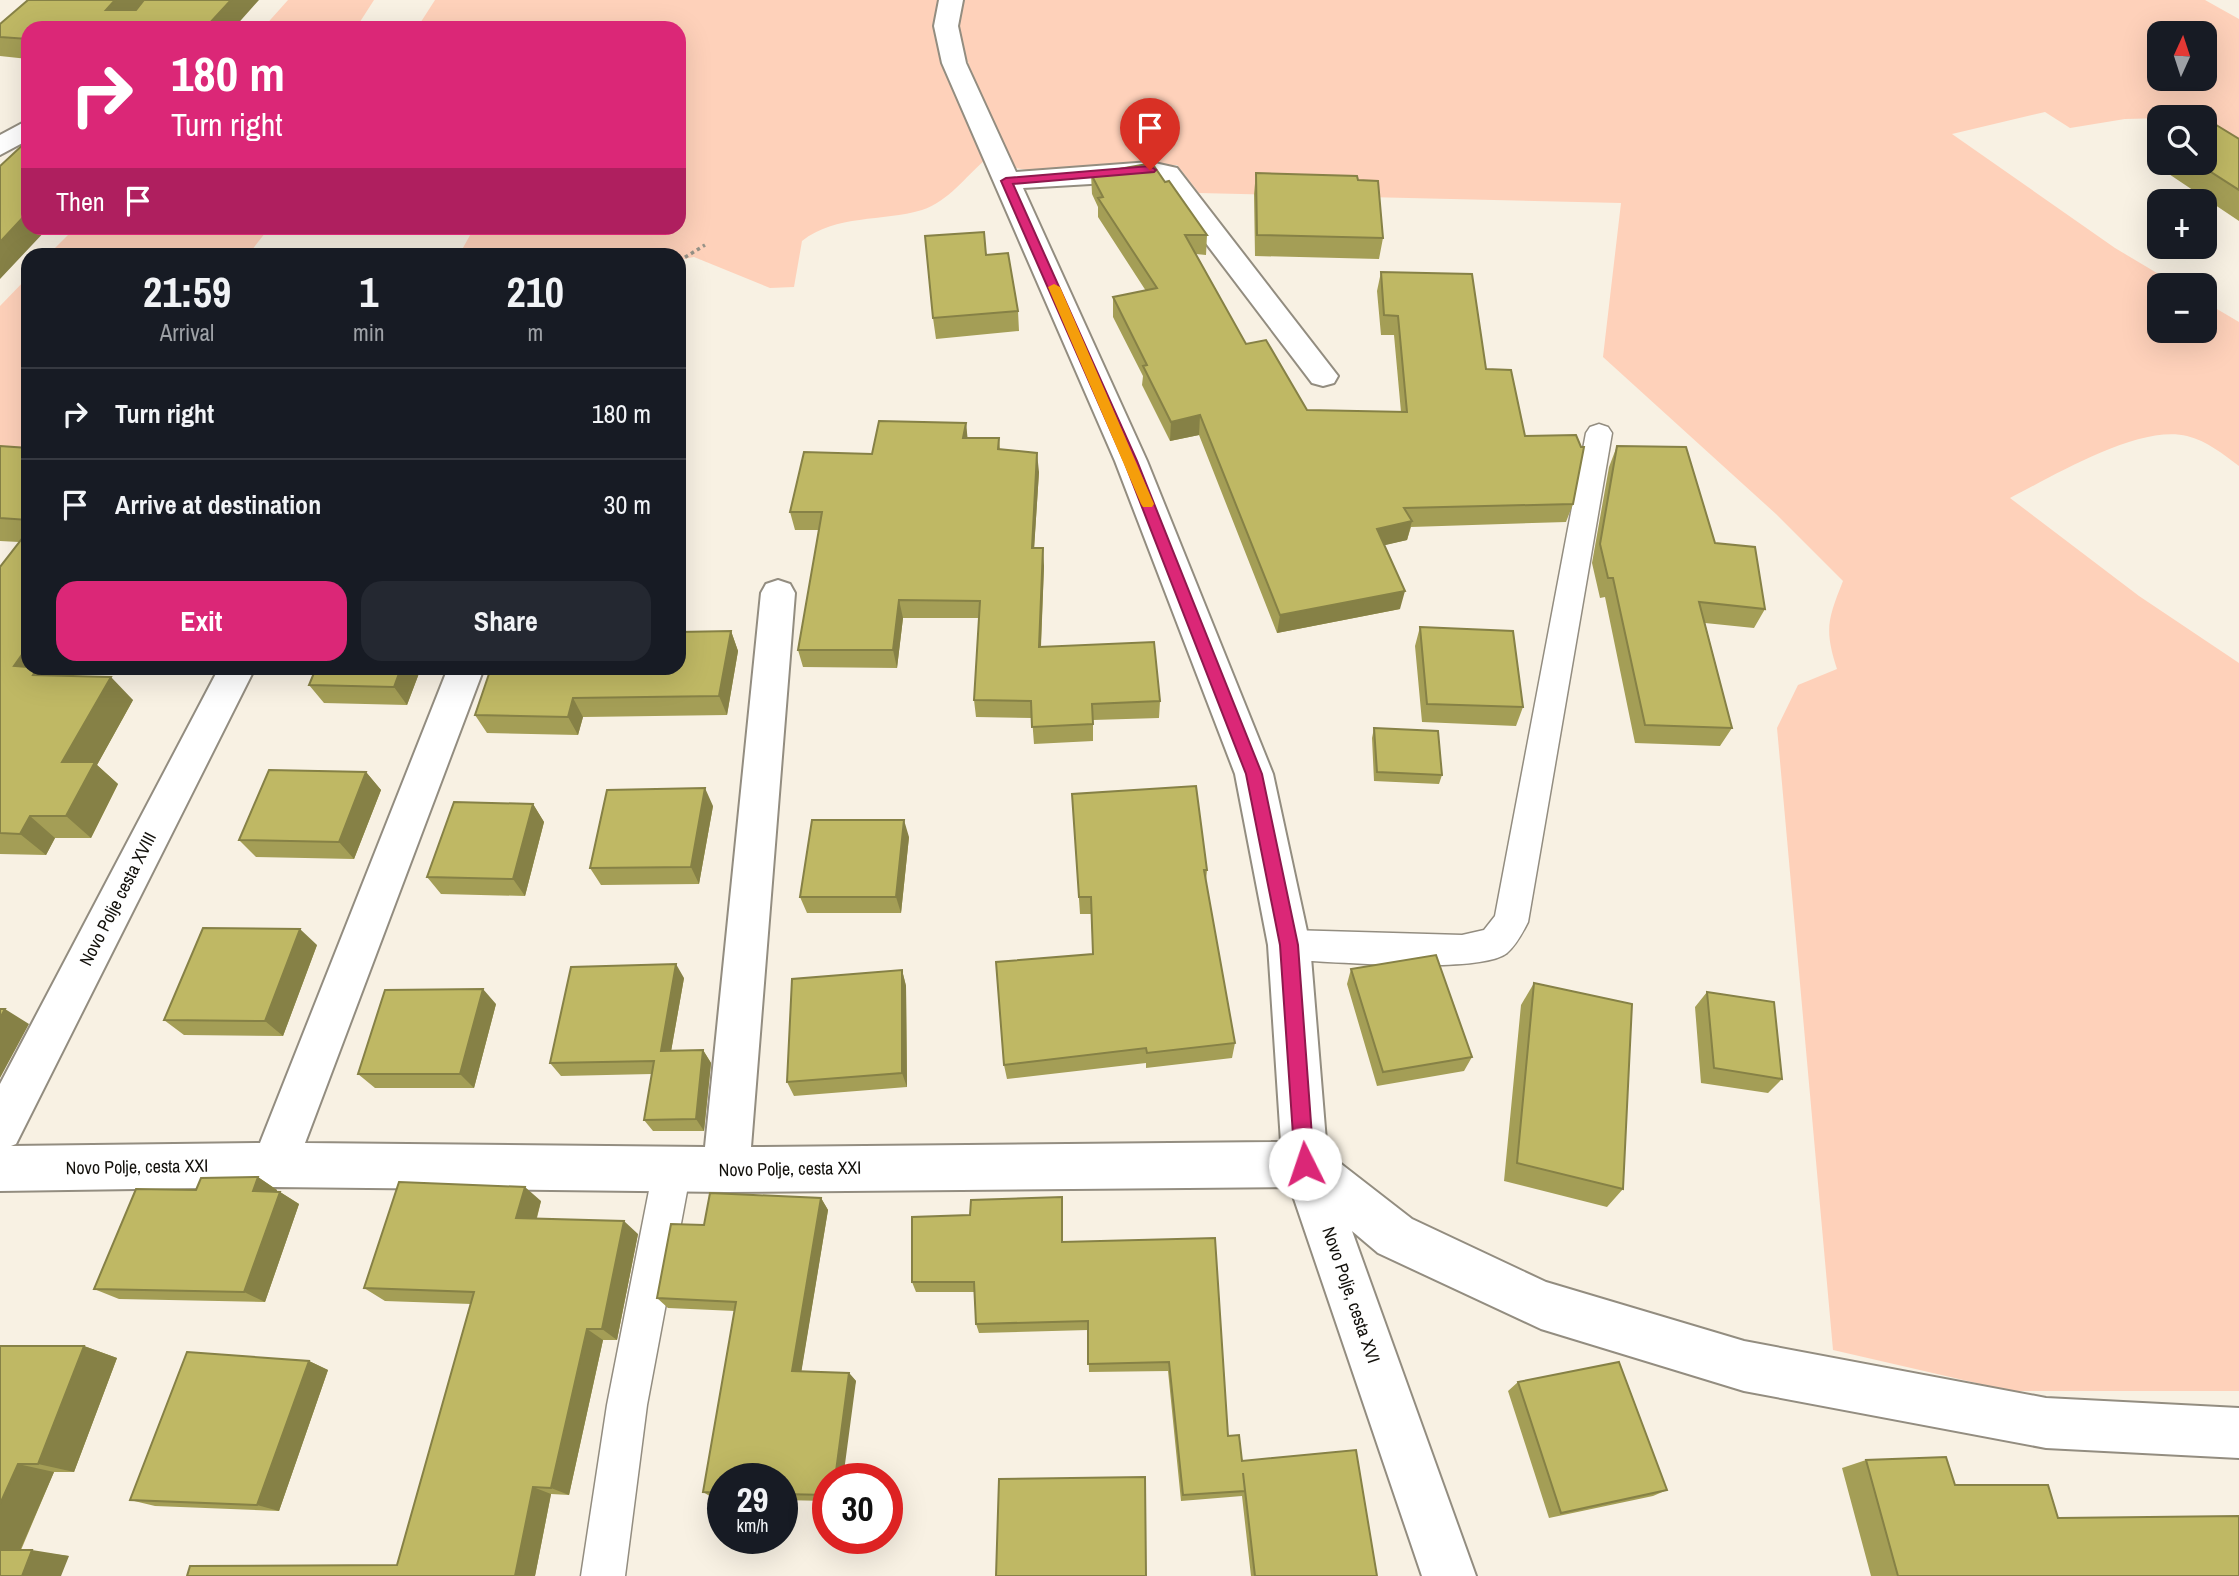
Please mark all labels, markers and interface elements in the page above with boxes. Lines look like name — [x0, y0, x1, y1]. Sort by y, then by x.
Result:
north arrow — [2147, 21, 2217, 91]
map controls — [2147, 21, 2217, 343]
text: 180 m — [171, 40, 285, 106]
icon: right — [56, 49, 147, 140]
pin — [1120, 98, 1180, 170]
text: Turn right — [171, 103, 283, 146]
button: search — [2147, 105, 2217, 175]
icon: arrive — [1131, 109, 1169, 147]
icon: arrive — [119, 182, 157, 220]
text: Then — [56, 184, 105, 219]
button: + — [2147, 189, 2217, 259]
text: 21:59 — [143, 264, 231, 320]
text: 1 — [359, 264, 378, 320]
text: 210 — [507, 264, 564, 320]
button: − — [2147, 273, 2217, 343]
text: Arrival — [160, 317, 214, 348]
text: min — [353, 317, 385, 348]
text: m — [527, 317, 543, 348]
icon: right — [56, 395, 94, 433]
text: Turn right — [115, 396, 214, 431]
text: 180 m — [592, 396, 651, 431]
icon: arrive — [56, 486, 94, 524]
text: Arrive at destination — [115, 487, 321, 522]
text: 30 m — [604, 487, 651, 522]
button: Exit — [56, 581, 347, 661]
button: Share — [361, 581, 651, 661]
street label: Novo Polje cesta XVIII — [73, 828, 162, 970]
position arrow — [1268, 1127, 1342, 1201]
street label: Novo Polje, cesta XXI — [65, 1153, 209, 1180]
street label: Novo Polje, cesta XXI — [718, 1155, 862, 1182]
street label: Novo Polje, cesta XVI — [1316, 1223, 1387, 1366]
speed limit sign: 30 — [812, 1463, 903, 1554]
text: 29 — [737, 1476, 768, 1523]
text: km/h — [737, 1513, 769, 1538]

